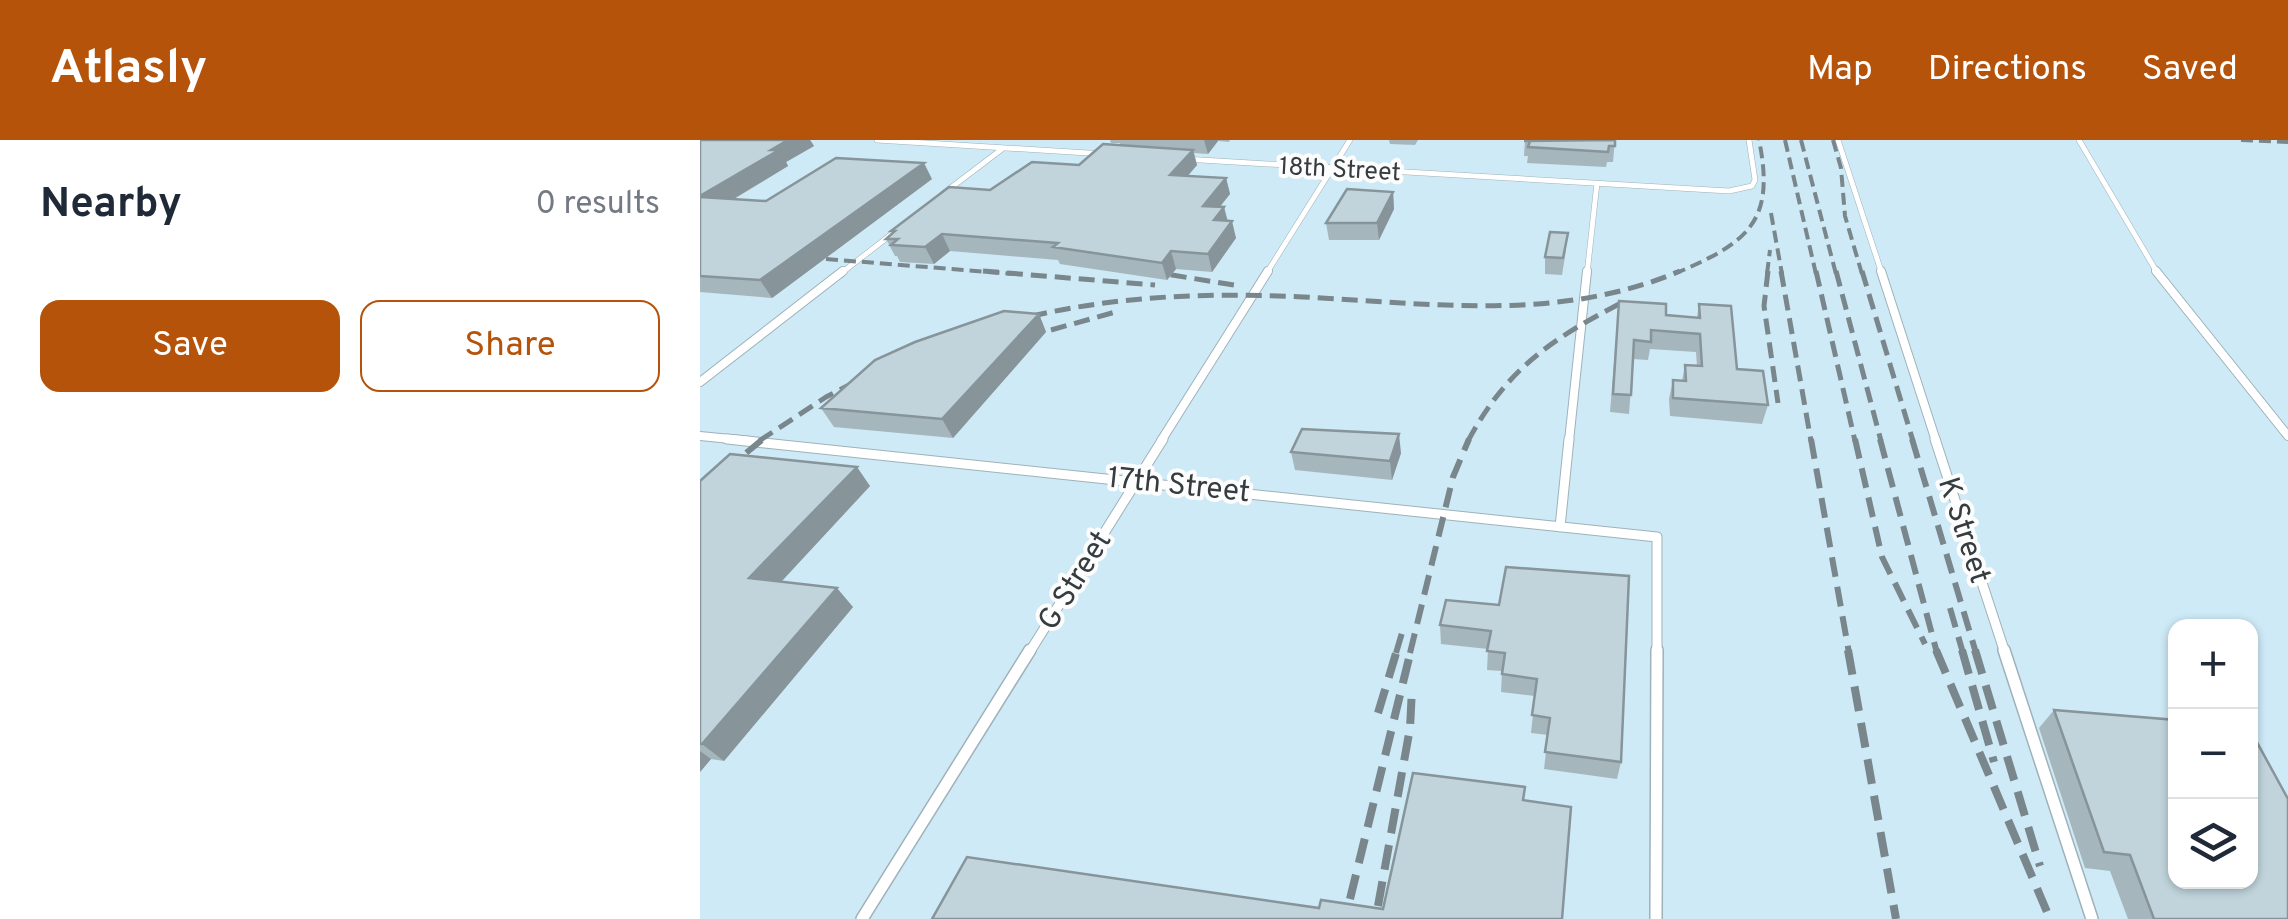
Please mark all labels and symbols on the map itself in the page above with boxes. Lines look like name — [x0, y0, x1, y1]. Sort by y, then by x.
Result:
street label: 18th Street — [1278, 152, 1402, 190]
street label: 17th Street — [1106, 461, 1252, 512]
street label: K Street — [1928, 473, 1997, 589]
street label: G Street — [1031, 525, 1121, 638]

